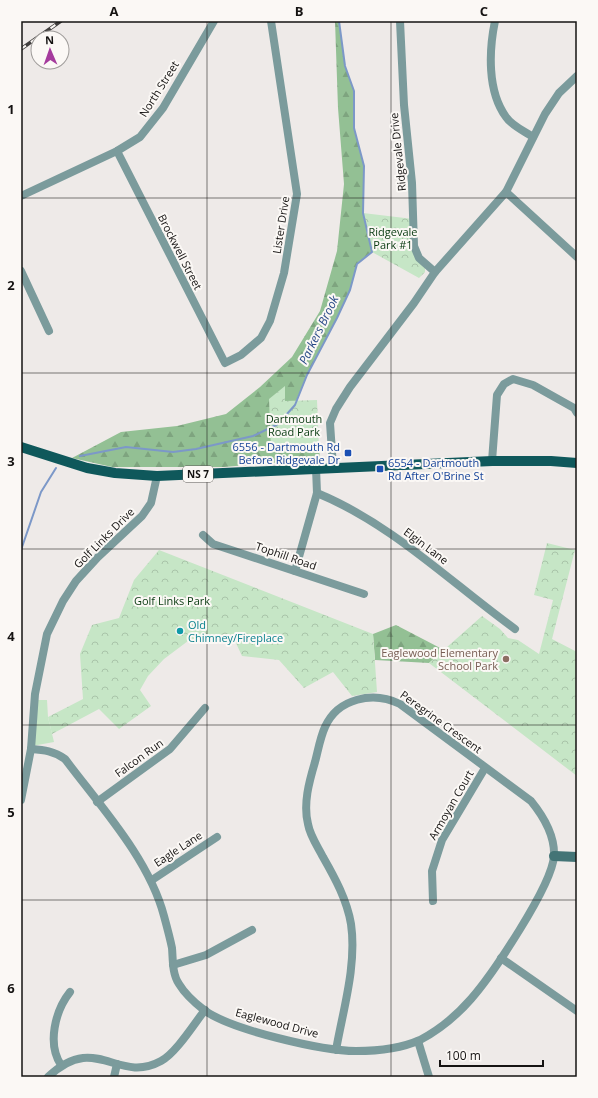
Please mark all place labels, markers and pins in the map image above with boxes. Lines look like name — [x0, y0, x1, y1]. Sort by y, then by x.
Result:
place label: 6556 - Dartmouth Rd Before Ridgevale Dr — [232, 439, 340, 467]
marker: 6556 - Dartmouth Rd Before Ridgevale Dr — [343, 448, 353, 458]
place label: 6554 - Dartmouth Rd After O'Brine St — [388, 455, 484, 483]
marker: 6554 - Dartmouth Rd After O'Brine St — [375, 464, 385, 474]
place label: Old Chimney/Fireplace — [188, 617, 283, 645]
marker: Old Chimney/Fireplace — [175, 626, 185, 636]
place label: Eaglewood Elementary School Park — [381, 645, 498, 673]
marker: Eaglewood Elementary School Park — [501, 654, 511, 664]

